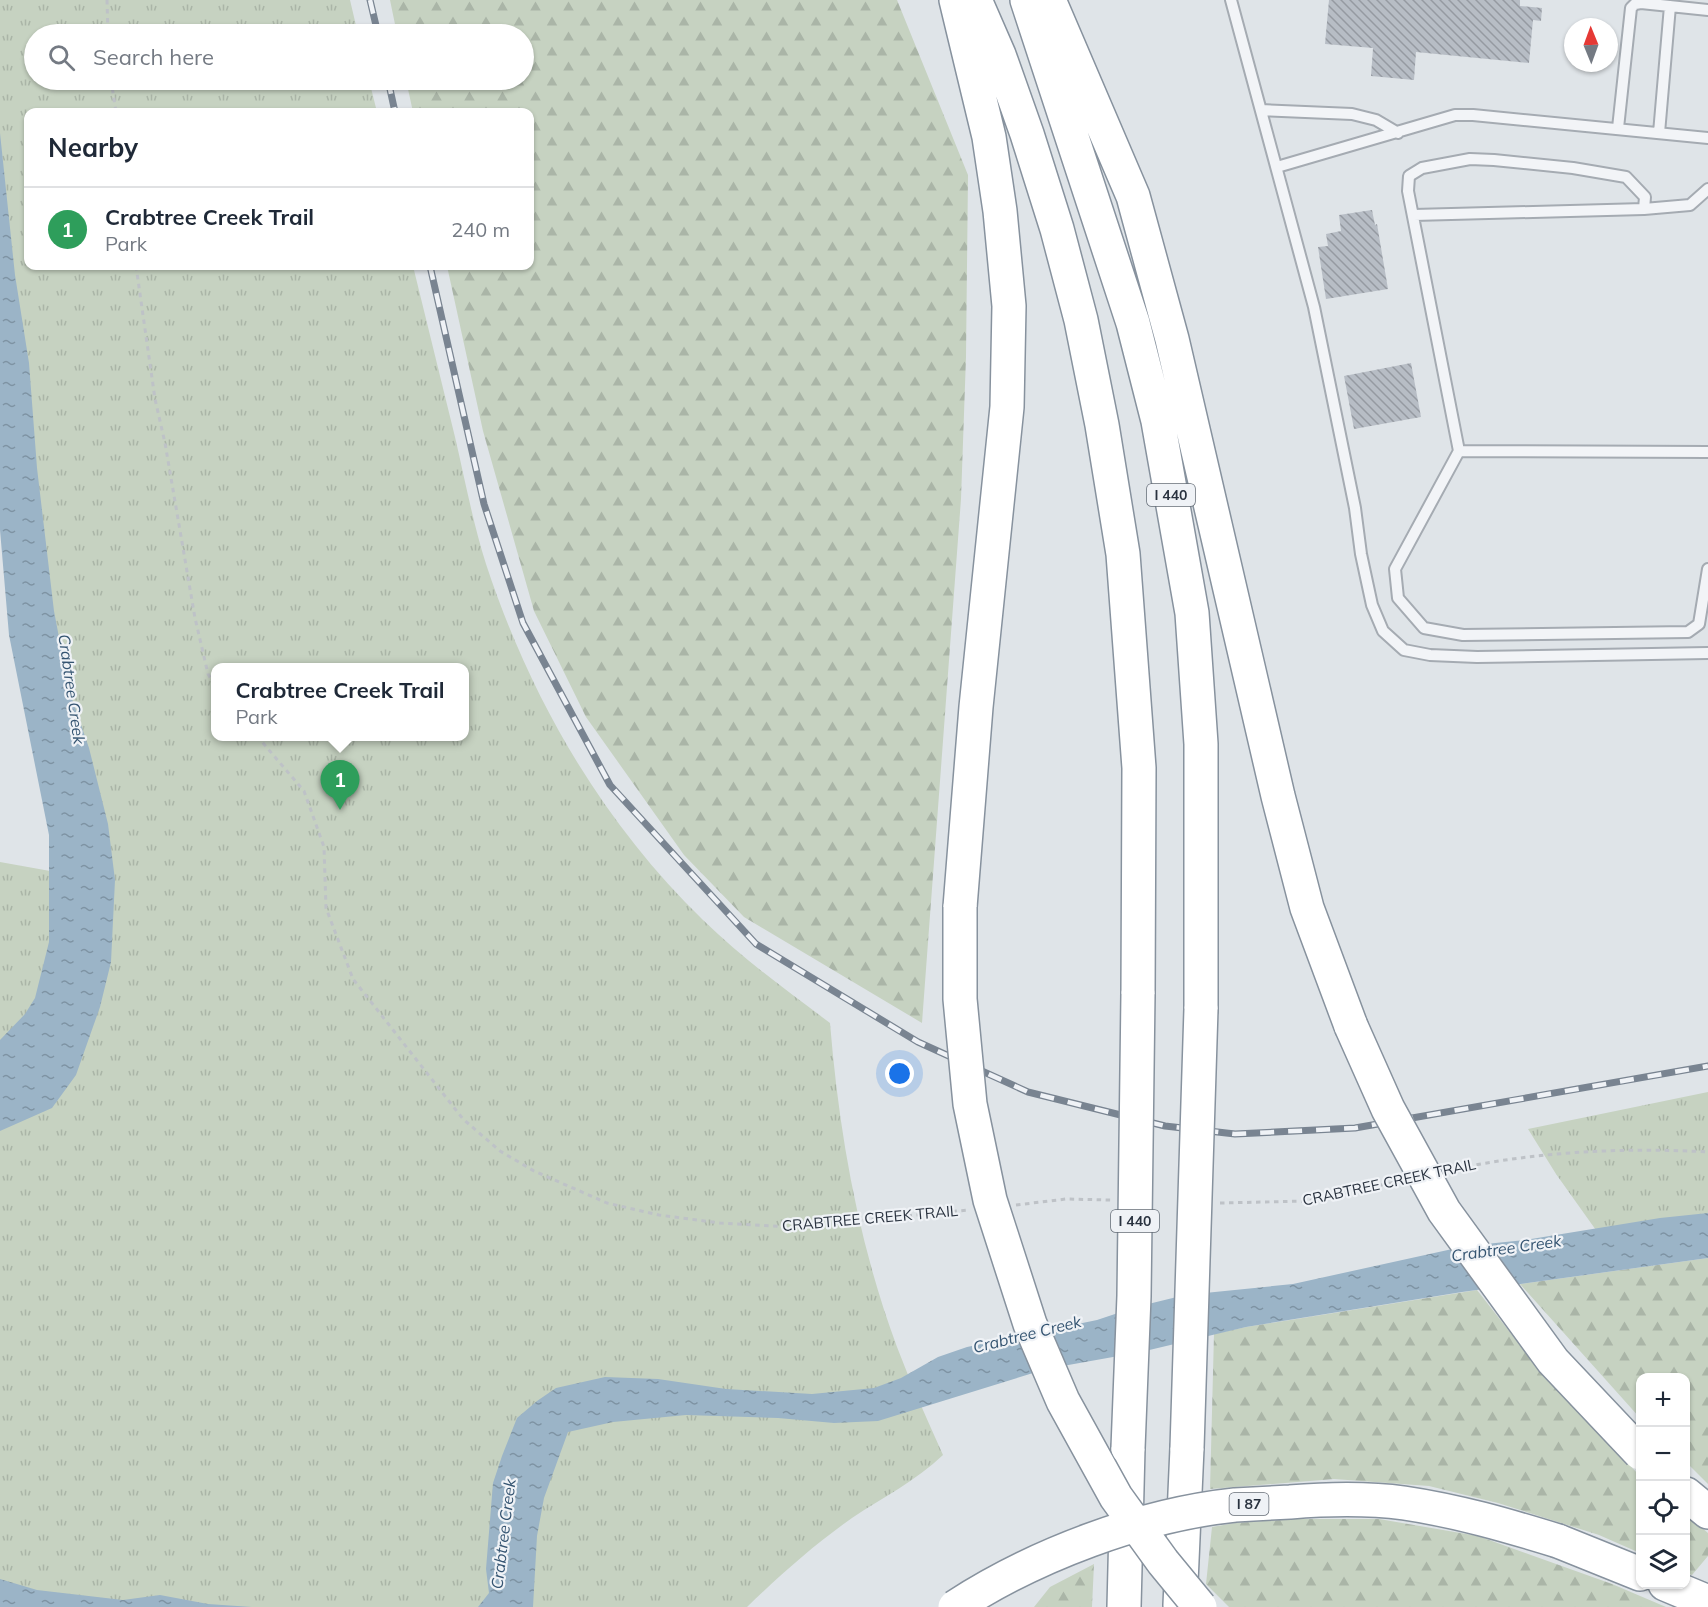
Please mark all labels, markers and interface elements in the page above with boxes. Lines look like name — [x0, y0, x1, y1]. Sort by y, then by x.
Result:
north arrow — [1564, 18, 1618, 72]
search box — [24, 24, 534, 90]
icon: search — [45, 41, 78, 74]
text: Search here — [93, 43, 214, 71]
text: Nearby — [48, 131, 138, 164]
text: Crabtree Creek Trail — [105, 203, 314, 231]
text: 1 — [62, 217, 74, 242]
text: 240 m — [451, 217, 510, 242]
text: Park — [105, 231, 147, 256]
road number: I 440 — [1147, 484, 1195, 506]
water label: Crabtree Creek — [54, 633, 90, 746]
popup — [211, 663, 469, 741]
text: Crabtree Creek Trail — [235, 676, 445, 704]
text: Park — [235, 704, 278, 729]
pin: 1 — [320, 760, 360, 810]
your location — [885, 1059, 914, 1088]
street label: CRABTREE CREEK TRAIL — [1301, 1154, 1477, 1210]
street label: CRABTREE CREEK TRAIL — [781, 1201, 959, 1235]
road number: I 440 — [1111, 1210, 1159, 1232]
water label: Crabtree Creek — [1450, 1230, 1563, 1266]
water label: Crabtree Creek — [971, 1311, 1084, 1357]
map controls — [1636, 1373, 1690, 1589]
button: + — [1636, 1373, 1690, 1427]
button: − — [1636, 1427, 1690, 1481]
water label: Crabtree Creek — [486, 1477, 520, 1590]
button: locate — [1636, 1481, 1690, 1535]
road number: I 87 — [1230, 1493, 1268, 1515]
button: layers — [1636, 1535, 1690, 1589]

